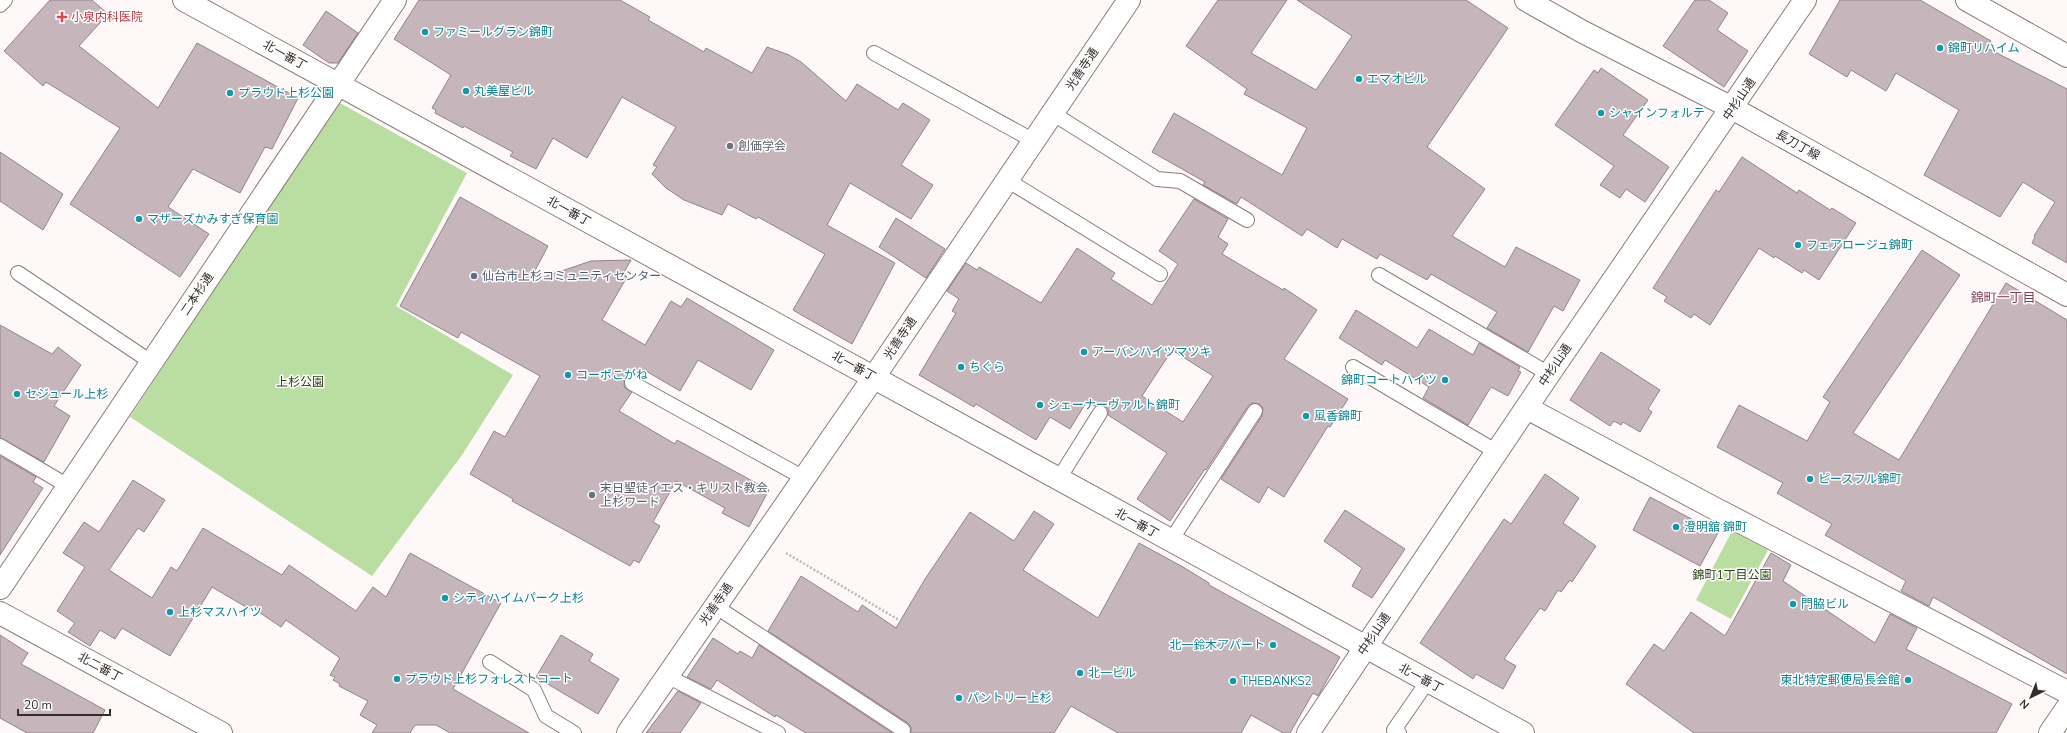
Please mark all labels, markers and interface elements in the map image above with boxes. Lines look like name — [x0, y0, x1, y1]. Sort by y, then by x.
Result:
place label: 小泉内科医院 — [71, 9, 143, 25]
marker: 小泉内科医院 — [56, 11, 68, 23]
place label: ファミールグラン錦町 — [433, 24, 553, 40]
marker: ファミールグラン錦町 — [420, 27, 430, 37]
street label: 北一番丁 — [260, 36, 310, 74]
place label: 錦町リハイム — [1948, 40, 2020, 56]
marker: 錦町リハイム — [1935, 43, 1945, 53]
street label: 光善寺通 — [1062, 45, 1102, 93]
place label: エマオビル — [1367, 71, 1427, 87]
marker: エマオビル — [1354, 74, 1364, 84]
street label: 中杉山通 — [1719, 75, 1759, 123]
place label: 丸美屋ビル — [474, 83, 534, 99]
place label: プラウド上杉公園 — [238, 85, 334, 101]
marker: 丸美屋ビル — [461, 86, 471, 96]
marker: プラウド上杉公園 — [225, 88, 235, 98]
place label: シャインフォルテ — [1609, 105, 1705, 121]
marker: シャインフォルテ — [1596, 108, 1606, 118]
street label: 長刀丁線 — [1773, 126, 1823, 164]
place label: 創価学会 — [738, 138, 786, 154]
marker: 創価学会 — [725, 141, 735, 151]
street label: 北一番丁 — [544, 192, 594, 230]
place label: マザーズかみすぎ保育園 — [147, 211, 278, 227]
marker: マザーズかみすぎ保育園 — [134, 214, 144, 224]
place label: フェアロージュ錦町 — [1806, 237, 1913, 253]
marker: フェアロージュ錦町 — [1793, 240, 1803, 250]
place label: 仙台市上杉コミュニティセンター — [482, 268, 661, 284]
street label: 二本杉通 — [177, 270, 217, 318]
marker: 仙台市上杉コミュニティセンター — [469, 271, 479, 281]
district label: 錦町一丁目 — [1970, 289, 2036, 307]
street label: 光善寺通 — [880, 314, 920, 362]
street label: 中杉山通 — [1535, 341, 1575, 389]
place label: アーバンハイツマツキ — [1092, 344, 1212, 360]
street label: 北一番丁 — [829, 347, 879, 385]
marker: アーバンハイツマツキ — [1079, 347, 1089, 357]
place label: ちぐら — [969, 359, 1005, 375]
marker: ちぐら — [956, 362, 966, 372]
place label: コーポこがね — [576, 367, 648, 383]
marker: コーポこがね — [563, 370, 573, 380]
place label: 錦町コートハイツ — [1341, 372, 1437, 388]
park label: 上杉公園 — [276, 374, 324, 390]
marker: 錦町コートハイツ — [1440, 375, 1450, 385]
place label: セジュール上杉 — [25, 386, 108, 402]
marker: セジュール上杉 — [12, 389, 22, 399]
place label: シェーナーヴァルト錦町 — [1048, 397, 1180, 413]
marker: シェーナーヴァルト錦町 — [1035, 400, 1045, 410]
place label: 風香錦町 — [1314, 408, 1362, 424]
marker: 風香錦町 — [1301, 411, 1311, 421]
place label: ピースフル錦町 — [1818, 471, 1901, 487]
marker: ピースフル錦町 — [1805, 474, 1815, 484]
place label: 末日聖徒イエス・キリスト教会 上杉ワード — [600, 480, 768, 510]
marker: 末日聖徒イエス・キリスト教会 上杉ワード — [587, 490, 597, 500]
street label: 北一番丁 — [1112, 504, 1162, 542]
place label: 澄明舘 錦町 — [1684, 519, 1747, 535]
marker: 澄明舘 錦町 — [1671, 522, 1681, 532]
park label: 錦町1丁目公園 — [1692, 567, 1772, 583]
street label: 光善寺通 — [696, 580, 736, 628]
place label: シティハイムパーク上杉 — [453, 590, 584, 606]
marker: シティハイムパーク上杉 — [440, 593, 450, 603]
place label: 門脇ビル — [1801, 596, 1849, 612]
marker: 門脇ビル — [1788, 599, 1798, 609]
place label: 上杉マスハイツ — [178, 604, 262, 620]
marker: 上杉マスハイツ — [165, 607, 175, 617]
street label: 中杉山通 — [1354, 610, 1394, 658]
place label: 北一鈴木アパート — [1169, 637, 1265, 653]
marker: 北一鈴木アパート — [1268, 640, 1278, 650]
street label: 北二番丁 — [75, 649, 125, 685]
street label: 北一番丁 — [1396, 660, 1446, 696]
place label: 北一ビル — [1088, 665, 1136, 681]
marker: 北一ビル — [1075, 668, 1085, 678]
place label: プラウド上杉フォレストコート — [405, 671, 573, 687]
place label: 東北特定郵便局長会館 — [1780, 672, 1900, 688]
place label: THEBANKS2 — [1241, 673, 1312, 689]
marker: プラウド上杉フォレストコート — [392, 674, 402, 684]
marker: 東北特定郵便局長会館 — [1903, 675, 1913, 685]
marker: THEBANKS2 — [1228, 676, 1238, 686]
north arrow — [2011, 677, 2051, 717]
place label: パントリー上杉 — [967, 690, 1052, 706]
scale bar — [18, 691, 110, 717]
marker: パントリー上杉 — [954, 693, 964, 703]
text: N — [2016, 696, 2033, 712]
text: 20 m — [24, 697, 52, 713]

